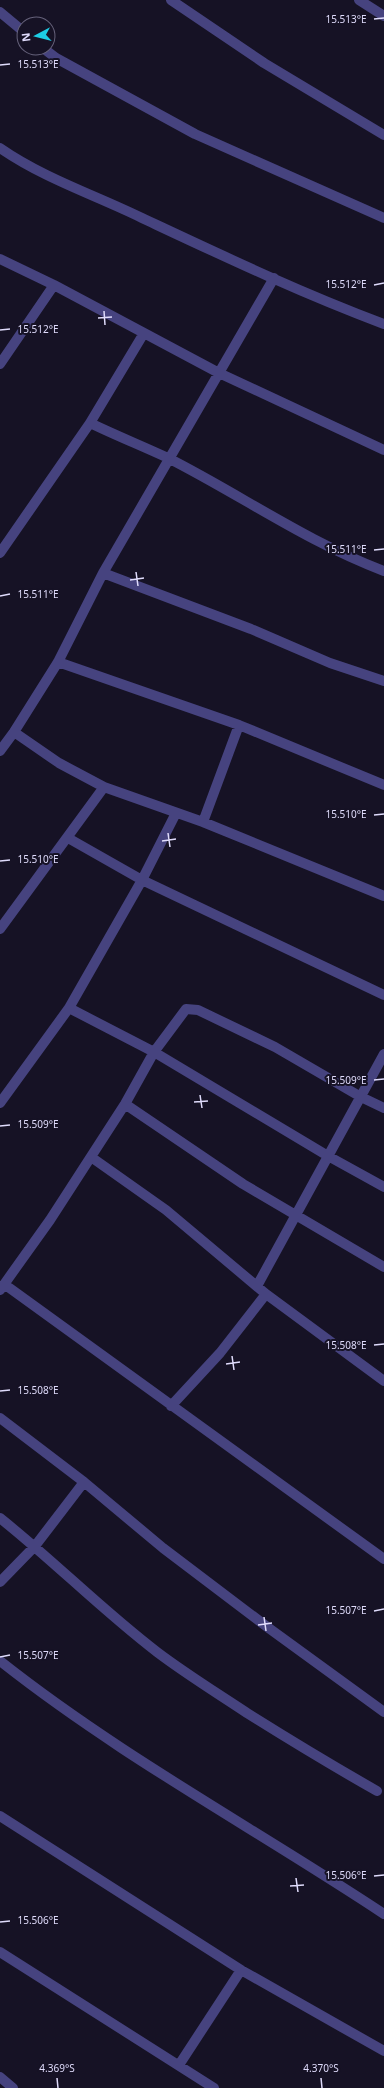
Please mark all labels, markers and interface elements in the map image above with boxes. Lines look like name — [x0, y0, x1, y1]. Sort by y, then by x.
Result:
text: 15.513°E — [325, 12, 367, 26]
north arrow — [16, 16, 56, 56]
text: N — [18, 32, 34, 43]
text: 15.513°E — [17, 57, 59, 71]
text: 15.512°E — [325, 277, 367, 291]
text: 15.512°E — [17, 322, 59, 336]
text: 15.511°E — [325, 542, 367, 556]
text: 15.511°E — [17, 587, 59, 601]
text: 15.510°E — [325, 807, 367, 821]
text: 15.510°E — [17, 852, 59, 866]
text: 15.509°E — [325, 1073, 367, 1087]
text: 15.509°E — [17, 1117, 59, 1131]
text: 15.508°E — [325, 1338, 367, 1352]
text: 15.508°E — [17, 1383, 59, 1397]
text: 15.507°E — [325, 1603, 367, 1617]
text: 15.507°E — [17, 1648, 59, 1662]
text: 15.506°E — [325, 1868, 367, 1882]
text: 15.506°E — [17, 1913, 59, 1927]
text: 4.369°S — [39, 2061, 75, 2075]
text: 4.370°S — [303, 2061, 339, 2075]

